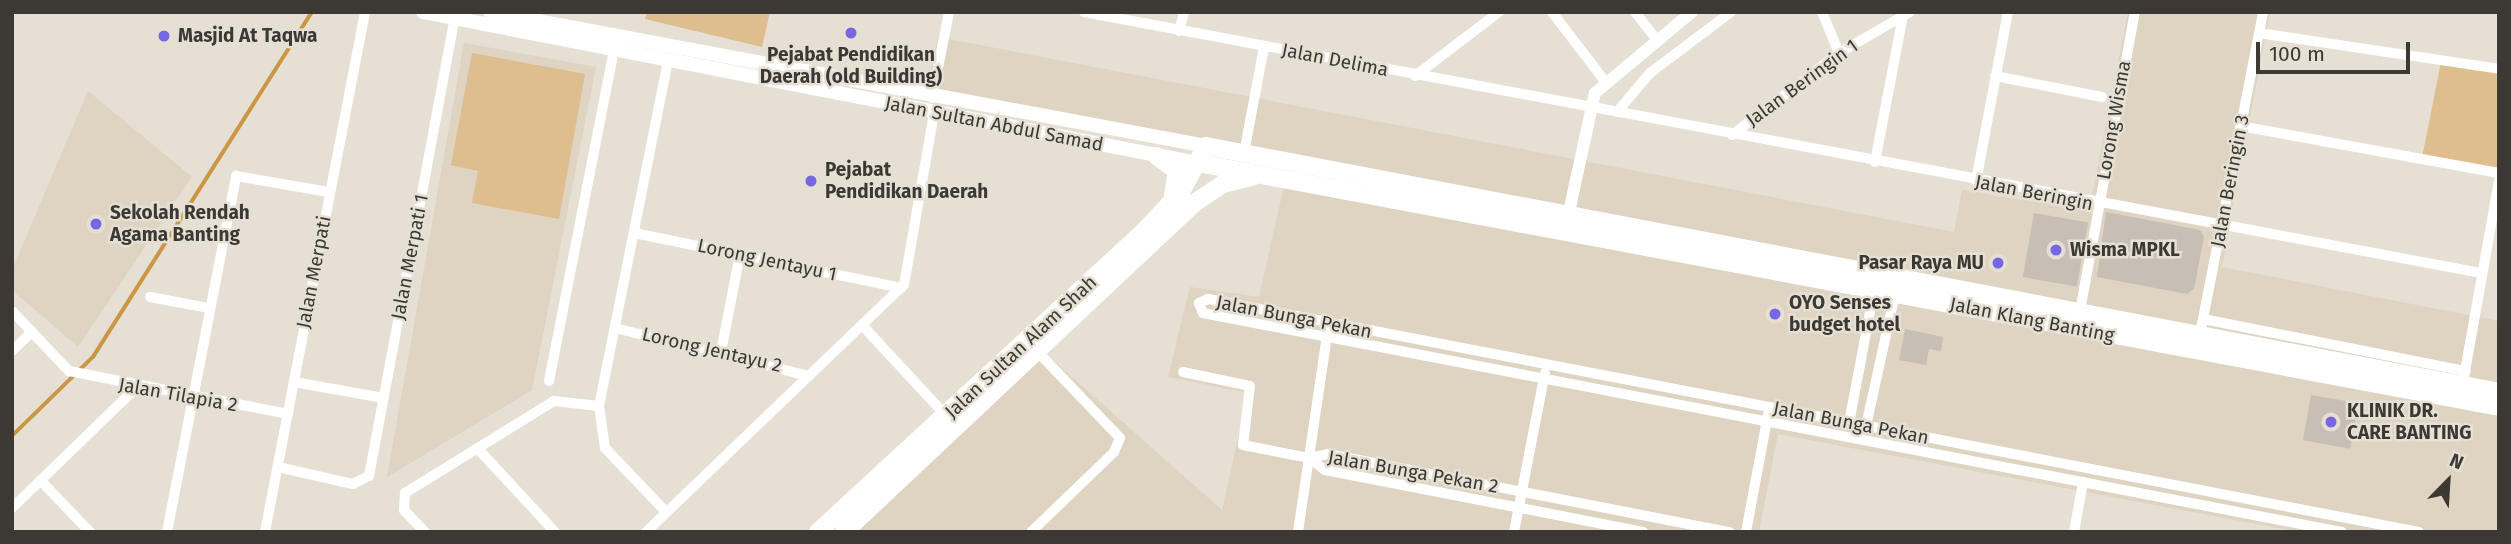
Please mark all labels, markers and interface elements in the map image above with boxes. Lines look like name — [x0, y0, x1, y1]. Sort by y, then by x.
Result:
place label: Masjid At Taqwa — [178, 25, 317, 47]
marker: Pejabat Pendidikan Daerah (old Building) — [843, 25, 859, 41]
marker: Masjid At Taqwa — [156, 28, 172, 44]
scale bar — [2259, 28, 2413, 72]
street label: Jalan Beringin 1 — [1741, 35, 1863, 131]
street label: Jalan Delima — [1280, 39, 1390, 81]
text: 100 m — [2269, 41, 2325, 67]
place label: Pejabat Pendidikan Daerah (old Building) — [760, 44, 942, 88]
street label: Lorong Wisma — [2092, 59, 2136, 181]
street label: Jalan Sultan Abdul Samad — [883, 92, 1105, 156]
street label: Jalan Beringin 3 — [2206, 113, 2254, 249]
place label: Pejabat Pendidikan Daerah — [825, 159, 988, 203]
street label: Jalan Beringin — [1973, 170, 2095, 216]
marker: Pejabat Pendidikan Daerah — [803, 173, 819, 189]
street label: Jalan Merpati 1 — [387, 192, 433, 322]
place label: Sekolah Rendah Agama Banting — [110, 202, 250, 246]
street label: Jalan Merpati — [292, 214, 336, 330]
marker: Sekolah Rendah Agama Banting — [88, 216, 104, 232]
street label: Lorong Jentayu 1 — [695, 234, 839, 286]
place label: Wisma MPKL — [2070, 239, 2180, 261]
marker: Wisma MPKL — [2048, 242, 2064, 258]
place label: Pasar Raya MU — [1859, 252, 1984, 274]
marker: Pasar Raya MU — [1990, 255, 2006, 271]
street label: Jalan Sultan Alam Shah — [940, 271, 1102, 423]
street label: Jalan Bunga Pekan — [1214, 291, 1374, 343]
place label: OYO Senses budget hotel — [1789, 292, 1900, 336]
street label: Jalan Klang Banting — [1948, 293, 2116, 347]
marker: OYO Senses budget hotel — [1767, 306, 1783, 322]
street label: Lorong Jentayu 2 — [640, 323, 784, 377]
street label: Jalan Tilapia 2 — [117, 373, 239, 417]
street label: Jalan Bunga Pekan — [1771, 397, 1931, 449]
place label: KLINIK DR. CARE BANTING — [2347, 400, 2471, 444]
marker: KLINIK DR. CARE BANTING — [2321, 412, 2341, 432]
street label: Jalan Bunga Pekan 2 — [1326, 446, 1500, 498]
north arrow — [2413, 446, 2483, 516]
text: N — [2446, 448, 2467, 474]

